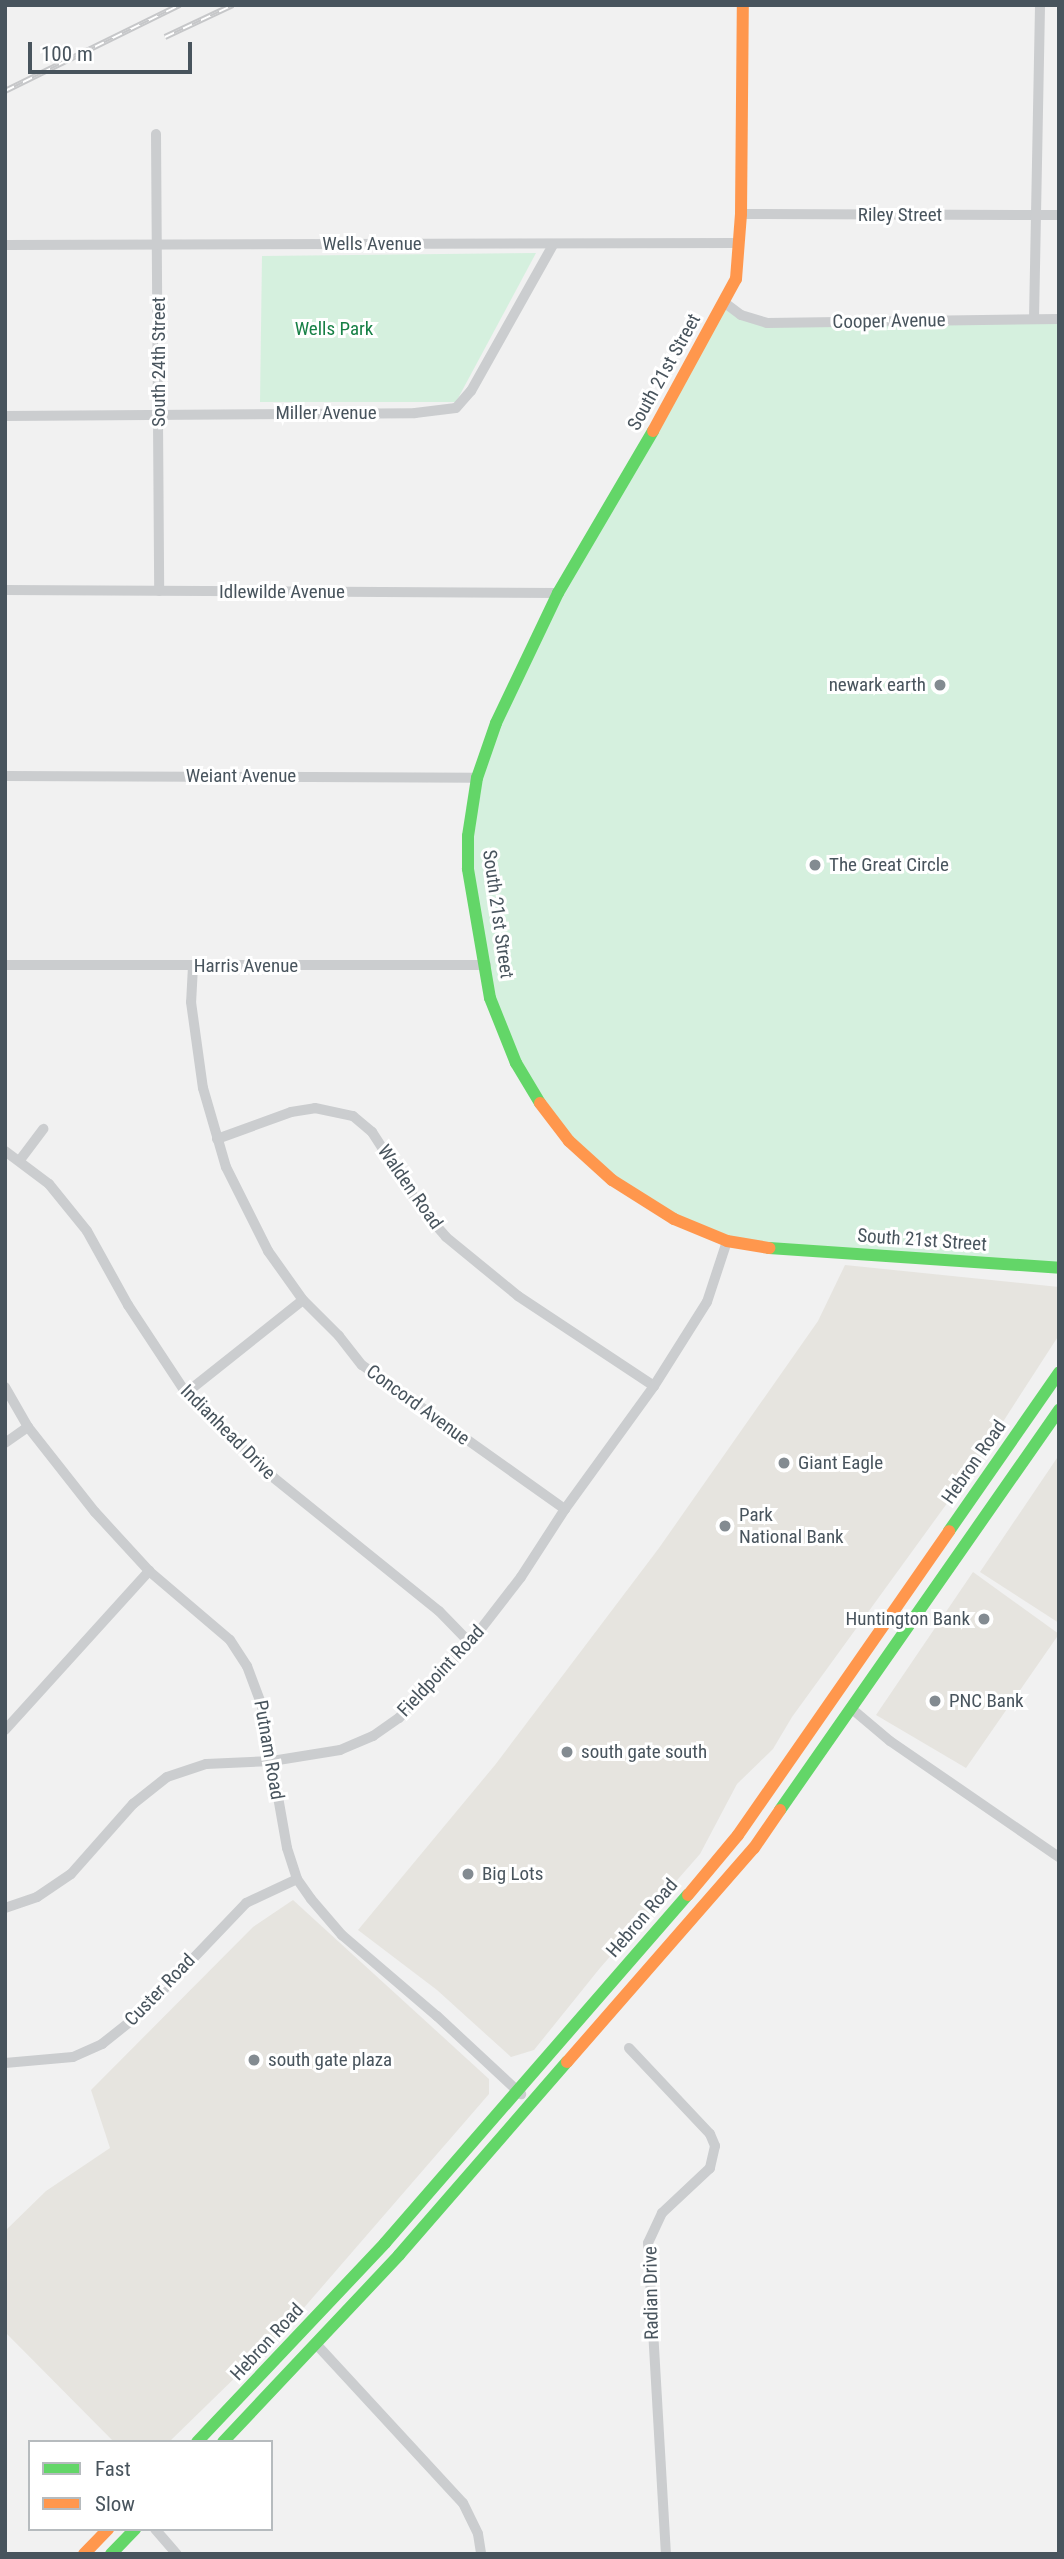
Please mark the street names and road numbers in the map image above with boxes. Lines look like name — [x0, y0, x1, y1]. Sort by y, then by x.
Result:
street label: Riley Street — [858, 204, 942, 226]
street label: Wells Avenue — [322, 233, 422, 255]
street label: South 24th Street — [148, 297, 170, 427]
street label: Cooper Avenue — [832, 309, 946, 333]
street label: South 21st Street — [623, 310, 705, 434]
street label: Miller Avenue — [275, 402, 377, 424]
street label: Idlewilde Avenue — [219, 581, 345, 603]
street label: Weiant Avenue — [186, 765, 296, 787]
street label: South 21st Street — [478, 848, 518, 980]
street label: Harris Avenue — [194, 955, 298, 977]
street label: Walden Road — [373, 1140, 447, 1234]
street label: South 21st Street — [857, 1224, 987, 1256]
street label: Concord Avenue — [362, 1360, 474, 1450]
street label: Indianhead Drive — [176, 1380, 280, 1484]
street label: Hebron Road — [937, 1416, 1011, 1508]
street label: Fieldpoint Road — [393, 1621, 489, 1721]
street label: Putnam Road — [249, 1699, 289, 1801]
street label: Hebron Road — [602, 1874, 682, 1962]
street label: Custer Road — [120, 1949, 200, 2031]
street label: Radian Drive — [639, 2246, 663, 2340]
street label: Hebron Road — [226, 2299, 308, 2385]

